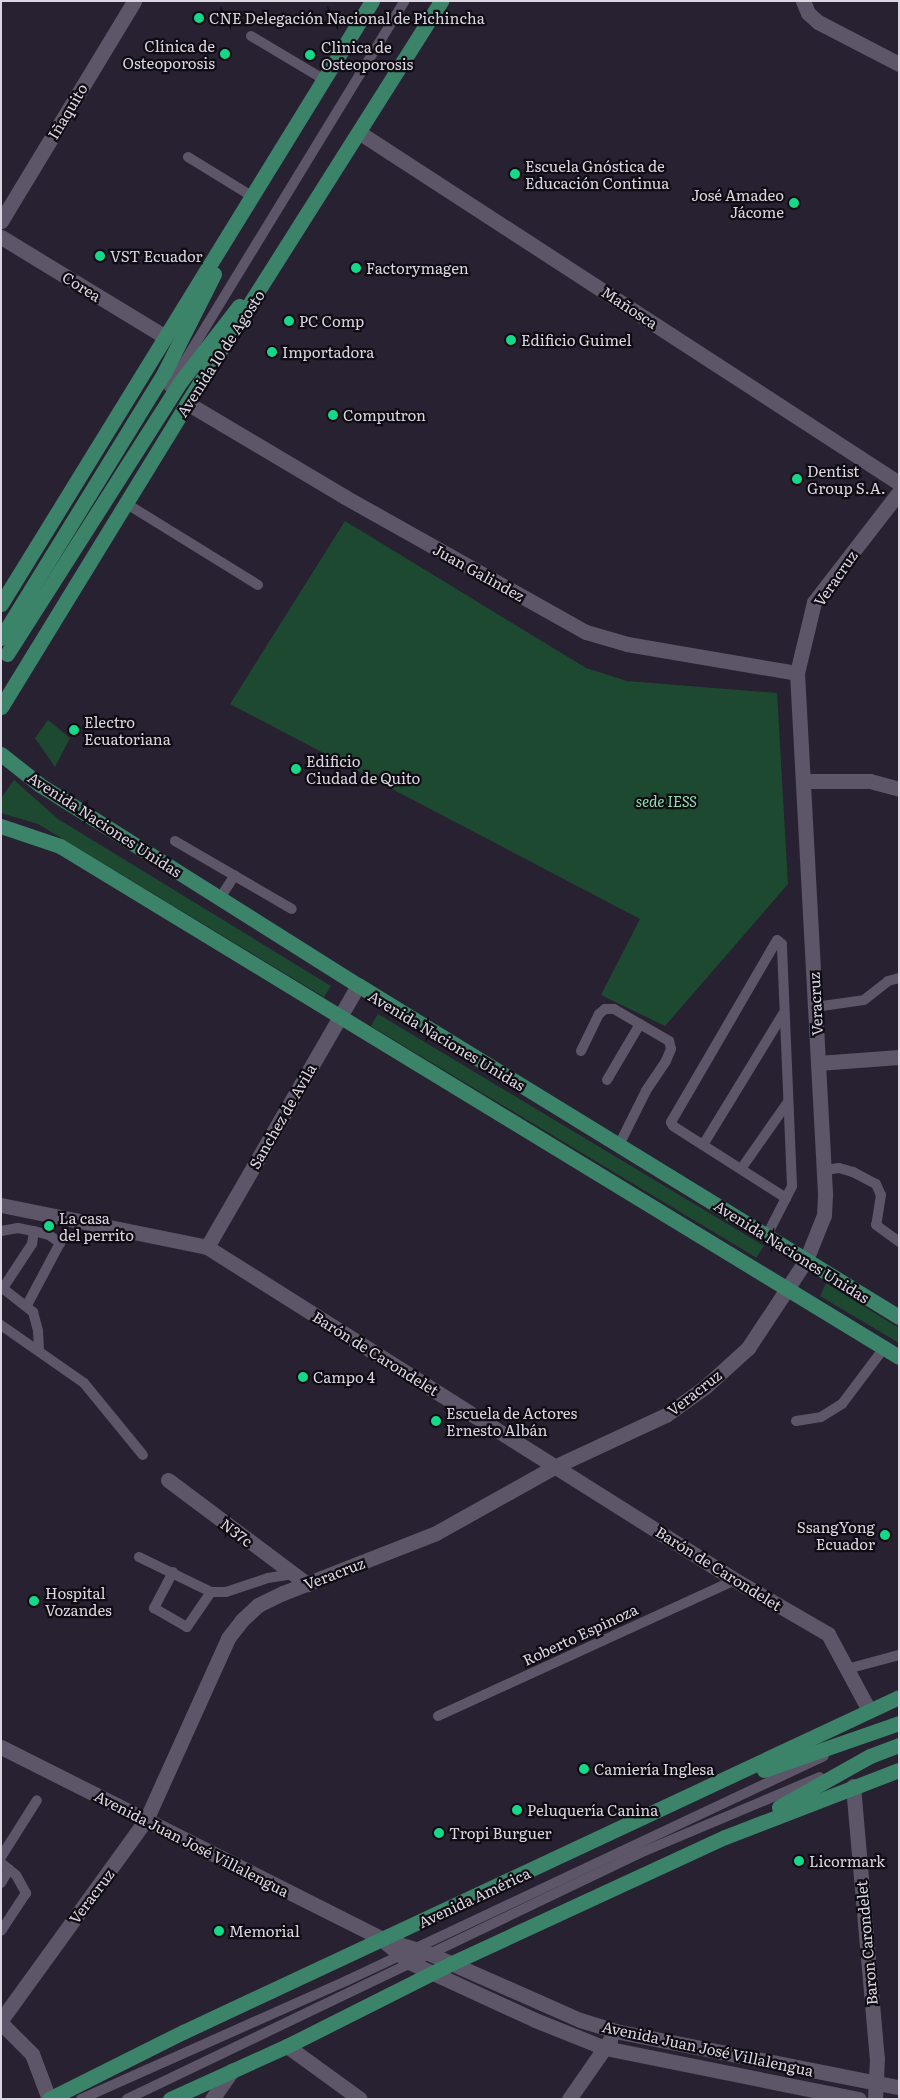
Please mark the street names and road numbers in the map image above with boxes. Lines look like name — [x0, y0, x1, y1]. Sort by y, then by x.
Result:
street label: Iñaquito — [43, 80, 91, 142]
street label: Corea — [59, 267, 105, 305]
street label: Mañosca — [598, 282, 662, 332]
street label: Avenida 10 de Agosto — [172, 286, 268, 420]
street label: Juan Galindez — [430, 540, 528, 604]
street label: Veracruz — [809, 547, 861, 609]
street label: Avenida Naciones Unidas — [25, 768, 185, 880]
street label: Veracruz — [804, 972, 826, 1036]
street label: Avenida Naciones Unidas — [365, 986, 529, 1094]
street label: Sanchez de Avila — [245, 1060, 319, 1172]
street label: Avenida Naciones Unidas — [711, 1196, 873, 1306]
street label: Barón de Carondelet — [310, 1307, 442, 1399]
street label: Veracruz — [663, 1365, 725, 1419]
street label: N37c — [217, 1514, 257, 1550]
street label: Barón de Carondelet — [653, 1522, 785, 1614]
street label: Veracruz — [301, 1553, 367, 1593]
street label: Roberto Espinoza — [520, 1599, 640, 1669]
street label: Avenida Juan José Villalengua — [92, 1786, 292, 1900]
street label: Avenida América — [415, 1863, 533, 1931]
street label: Veracruz — [65, 1865, 117, 1927]
street label: Baron Carondelet — [852, 1880, 880, 2006]
street label: Avenida Juan José Villalengua — [601, 2017, 815, 2079]

